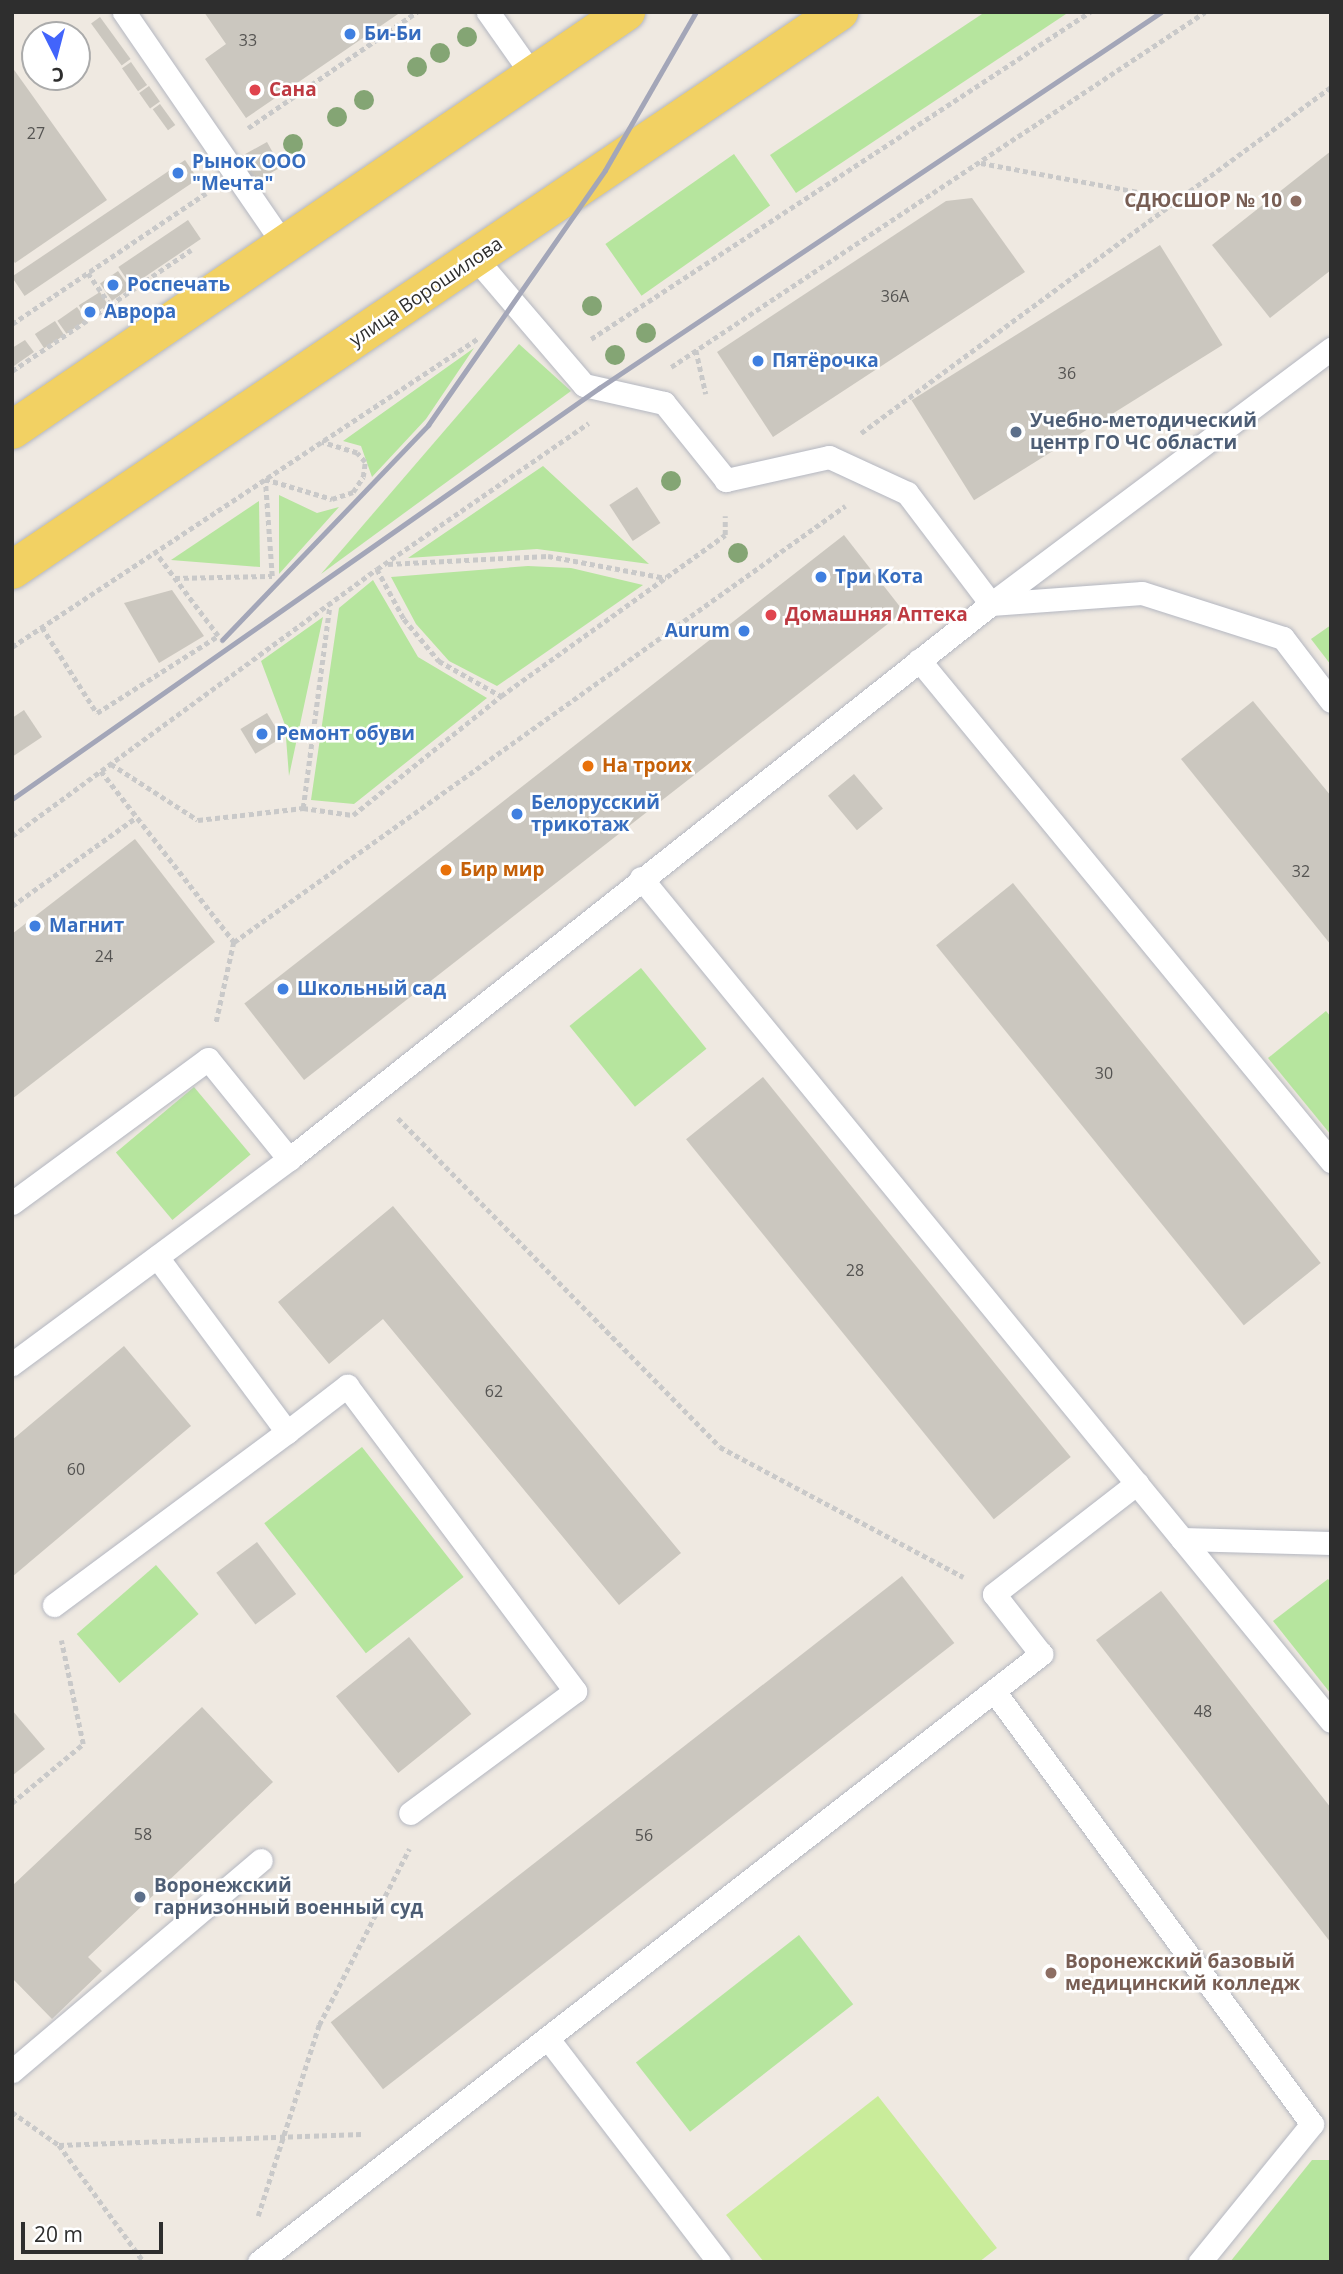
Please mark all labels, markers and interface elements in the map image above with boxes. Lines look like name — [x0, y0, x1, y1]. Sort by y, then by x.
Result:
north arrow — [21, 21, 91, 91]
place label: Би-Би — [364, 23, 422, 45]
marker: Би-Би — [342, 26, 358, 42]
house number: 33 — [239, 30, 257, 50]
text: С — [51, 61, 65, 88]
place label: Сана — [269, 79, 317, 101]
marker: Сана — [247, 82, 263, 98]
house number: 27 — [27, 123, 45, 143]
place label: Рынок ООО "Мечта" — [192, 151, 306, 195]
marker: Рынок ООО "Мечта" — [170, 165, 186, 181]
place label: СДЮСШОР № 10 — [1124, 190, 1282, 212]
marker: СДЮСШОР № 10 — [1288, 193, 1304, 209]
street label: улица Ворошилова — [345, 232, 507, 352]
place label: Роспечать — [127, 274, 230, 296]
marker: Роспечать — [105, 277, 121, 293]
house number: 36А — [881, 286, 909, 306]
place label: Аврора — [104, 301, 176, 323]
marker: Аврора — [82, 304, 98, 320]
place label: Пятёрочка — [772, 350, 879, 372]
marker: Пятёрочка — [750, 353, 766, 369]
house number: 36 — [1058, 363, 1076, 383]
place label: Учебно-методический центр ГО ЧС области — [1030, 410, 1257, 454]
marker: Учебно-методический центр ГО ЧС области — [1008, 424, 1024, 440]
place label: Три Кота — [835, 566, 923, 588]
marker: Три Кота — [813, 569, 829, 585]
place label: Домашняя Аптека — [785, 604, 968, 626]
marker: Домашняя Аптека — [763, 607, 779, 623]
place label: Aurum — [665, 620, 730, 642]
marker: Aurum — [736, 623, 752, 639]
place label: Ремонт обуви — [276, 723, 415, 745]
marker: Ремонт обуви — [254, 726, 270, 742]
place label: На троих — [602, 755, 692, 777]
marker: На троих — [580, 758, 596, 774]
place label: Белорусский трикотаж — [531, 792, 660, 836]
marker: Белорусский трикотаж — [509, 806, 525, 822]
place label: Бир мир — [460, 859, 545, 881]
house number: 32 — [1292, 861, 1310, 881]
marker: Бир мир — [438, 862, 454, 878]
place label: Магнит — [49, 915, 124, 937]
marker: Магнит — [27, 918, 43, 934]
house number: 24 — [95, 946, 113, 966]
place label: Школьный сад — [297, 978, 446, 1000]
marker: Школьный сад — [275, 981, 291, 997]
house number: 30 — [1095, 1063, 1113, 1083]
house number: 28 — [846, 1260, 864, 1280]
house number: 62 — [485, 1381, 503, 1401]
house number: 60 — [67, 1459, 85, 1479]
house number: 48 — [1194, 1701, 1212, 1721]
house number: 58 — [134, 1824, 152, 1844]
house number: 56 — [635, 1825, 653, 1845]
place label: Воронежский гарнизонный военный суд — [154, 1875, 423, 1919]
marker: Воронежский гарнизонный военный суд — [132, 1889, 148, 1905]
place label: Воронежский базовый медицинский колледж — [1065, 1951, 1300, 1995]
marker: Воронежский базовый медицинский колледж — [1043, 1965, 1059, 1981]
scale bar — [24, 2208, 166, 2252]
text: 20 m — [34, 2220, 83, 2248]

